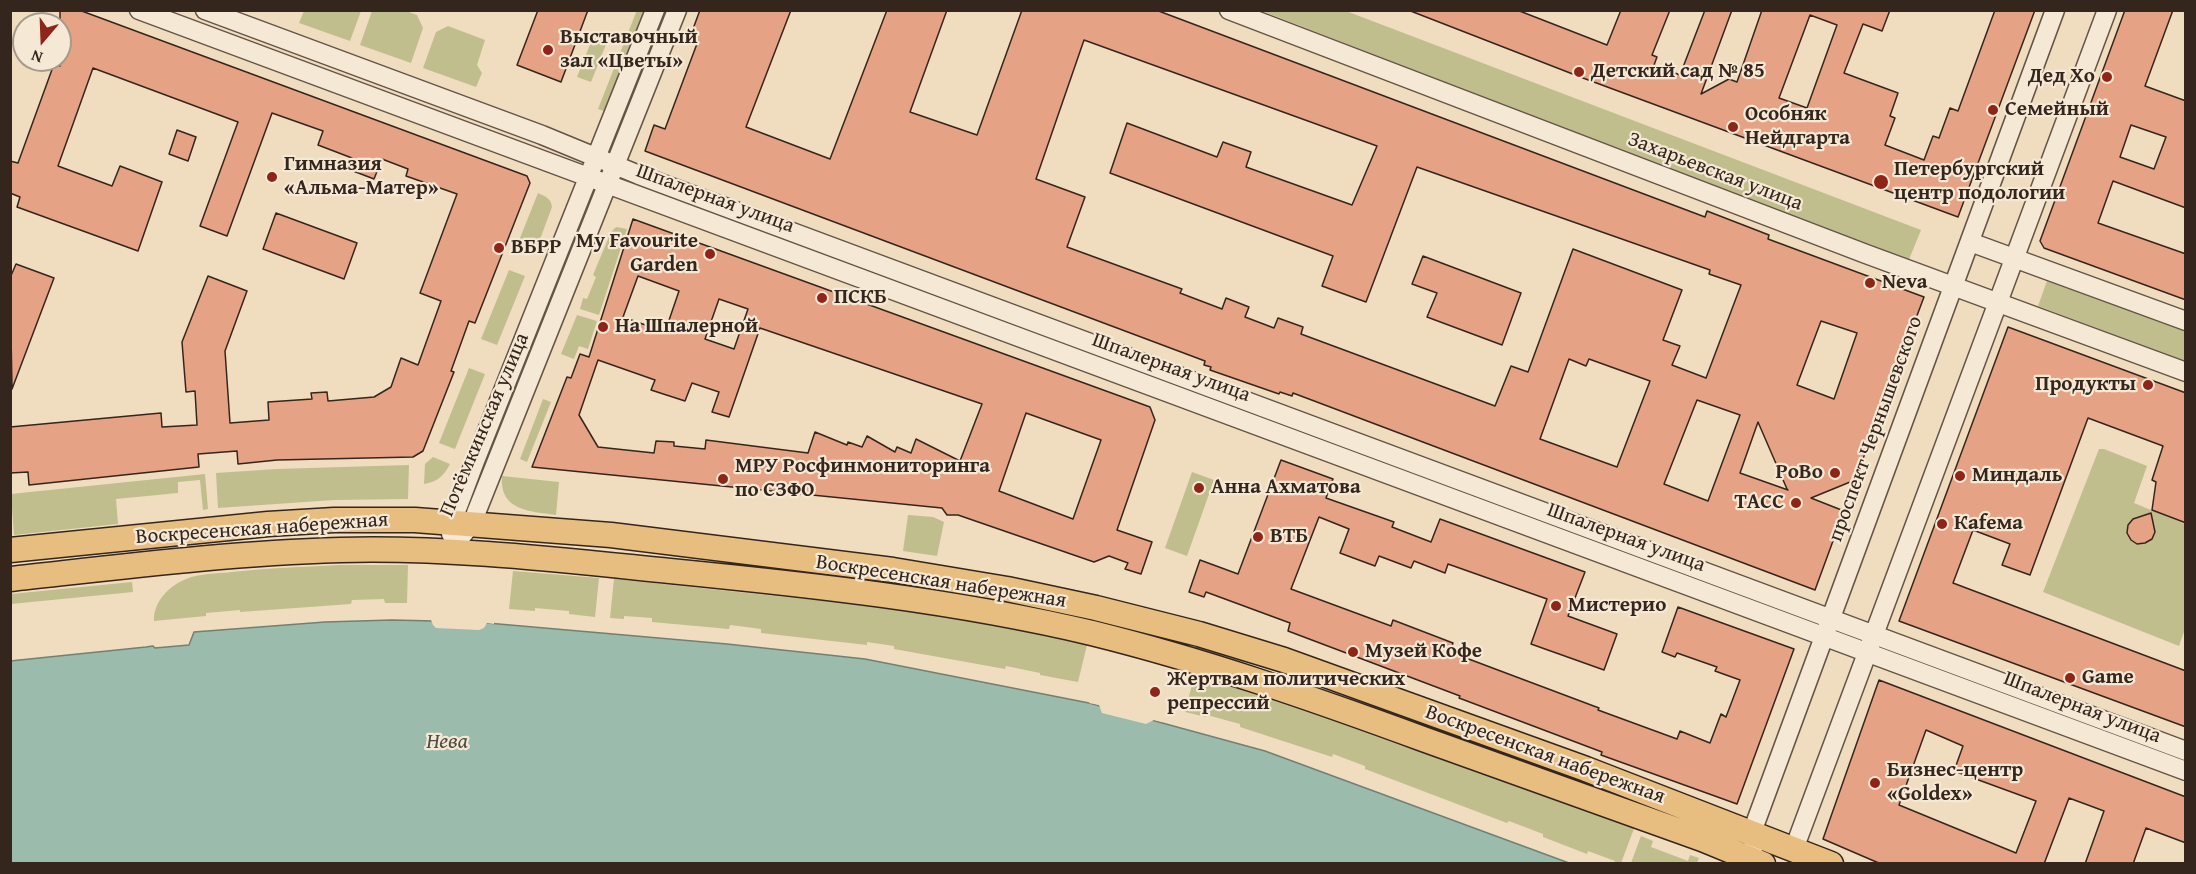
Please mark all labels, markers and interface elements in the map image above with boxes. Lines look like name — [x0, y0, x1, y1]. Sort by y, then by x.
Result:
north arrow — [12, 12, 72, 72]
place label: Выставочный зал «Цветы» — [560, 25, 698, 75]
marker: Выставочный зал «Цветы» — [541, 43, 555, 57]
text: N — [28, 44, 46, 70]
place label: Детский сад № 85 — [1591, 59, 1765, 85]
place label: Дед Хо — [2028, 64, 2095, 90]
marker: Детский сад № 85 — [1572, 65, 1586, 79]
marker: Дед Хо — [2100, 70, 2114, 84]
place label: Семейный — [2005, 97, 2109, 123]
place label: Особняк Нейдгарта — [1745, 102, 1850, 152]
marker: Семейный — [1986, 103, 2000, 117]
marker: Особняк Нейдгарта — [1726, 120, 1740, 134]
street label: Захарьевская улица — [1624, 127, 1806, 217]
place label: Гимназия «Альма-Матер» — [284, 152, 439, 202]
place label: Петербургский центр подологии — [1894, 157, 2065, 207]
street label: Шпалерная улица — [633, 159, 797, 239]
marker: Гимназия «Альма-Матер» — [265, 170, 279, 184]
marker: Петербургский центр подологии — [1872, 173, 1890, 191]
place label: My Favourite Garden — [576, 229, 698, 279]
place label: ВБРР — [511, 235, 561, 261]
marker: ВБРР — [492, 241, 506, 255]
marker: My Favourite Garden — [703, 247, 717, 261]
place label: Neva — [1882, 270, 1927, 296]
marker: Neva — [1863, 276, 1877, 290]
place label: ПСКБ — [834, 285, 887, 311]
marker: ПСКБ — [815, 291, 829, 305]
street label: проспект Чернышевского — [1823, 313, 1929, 545]
place label: На Шпалерной — [615, 314, 758, 340]
marker: На Шпалерной — [596, 320, 610, 334]
street label: Шпалерная улица — [1089, 328, 1253, 408]
street label: Потёмкинская улица — [435, 329, 535, 521]
place label: Продукты — [2035, 372, 2136, 398]
marker: Продукты — [2141, 378, 2155, 392]
place label: МРУ Росфинмониторинга по СЗФО — [735, 454, 990, 504]
place label: PoBo — [1775, 460, 1823, 486]
place label: Миндаль — [1972, 463, 2062, 489]
marker: PoBo — [1828, 466, 1842, 480]
marker: Миндаль — [1953, 469, 1967, 483]
marker: МРУ Росфинмониторинга по СЗФО — [716, 472, 730, 486]
place label: Анна Ахматова — [1211, 475, 1361, 501]
marker: Анна Ахматова — [1192, 481, 1206, 495]
place label: ТАСС — [1734, 490, 1784, 516]
marker: ТАСС — [1789, 496, 1803, 510]
street label: Шпалерная улица — [1544, 498, 1708, 578]
street label: Воскресенская набережная — [135, 508, 389, 550]
place label: Каfема — [1954, 511, 2023, 537]
marker: Каfема — [1935, 517, 1949, 531]
place label: ВТБ — [1270, 524, 1308, 550]
marker: ВТБ — [1251, 530, 1265, 544]
street label: Воскресенская набережная — [814, 550, 1068, 614]
place label: Мистерио — [1568, 593, 1666, 619]
marker: Мистерио — [1549, 599, 1563, 613]
place label: Музей Кофе — [1365, 639, 1482, 665]
marker: Музей Кофе — [1346, 645, 1360, 659]
place label: Game — [2082, 665, 2134, 691]
street label: Шпалерная улица — [2000, 666, 2164, 750]
place label: Жертвам политических репрессий — [1167, 667, 1405, 717]
marker: Game — [2063, 671, 2077, 685]
marker: Жертвам политических репрессий — [1148, 685, 1162, 699]
street label: Воскресенская набережная — [1422, 700, 1668, 810]
water label: Нева — [426, 729, 468, 755]
place label: Бизнес-центр «Goldex» — [1887, 758, 2023, 808]
marker: Бизнес-центр «Goldex» — [1868, 776, 1882, 790]

